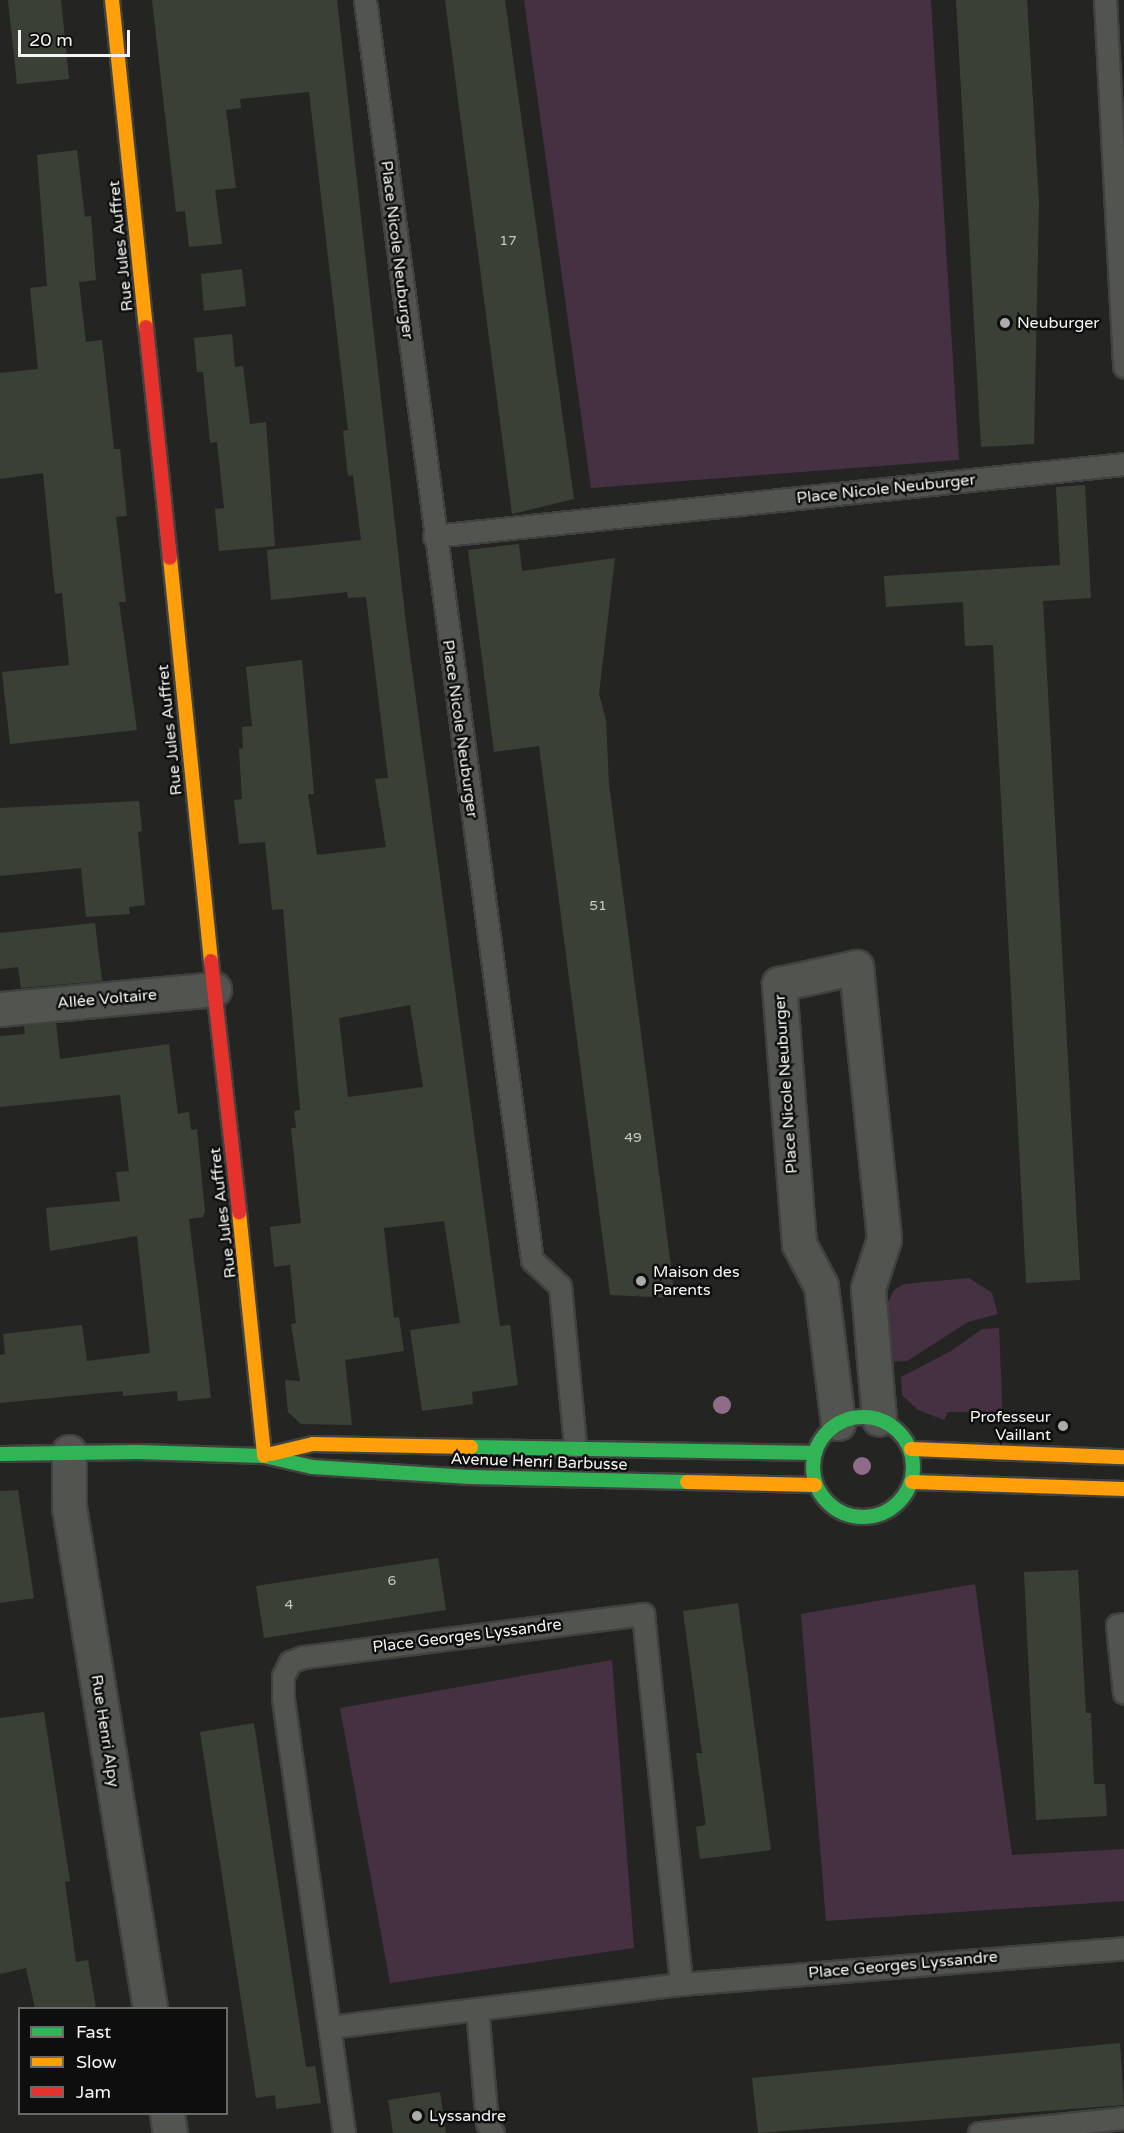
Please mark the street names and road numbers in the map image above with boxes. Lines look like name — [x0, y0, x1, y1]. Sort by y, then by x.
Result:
street label: Place Nicole Neuburger — [377, 160, 417, 340]
street label: Rue Jules Auffret — [105, 180, 137, 312]
street label: Place Nicole Neuburger — [796, 470, 976, 508]
street label: Place Nicole Neuburger — [438, 639, 482, 819]
street label: Rue Jules Auffret — [154, 664, 186, 796]
street label: Allée Voltaire — [56, 985, 158, 1013]
street label: Place Nicole Neuburger — [770, 994, 802, 1174]
street label: Rue Jules Auffret — [205, 1147, 241, 1279]
street label: Avenue Henri Barbusse — [450, 1449, 628, 1475]
street label: Place Georges Lyssandre — [372, 1615, 562, 1657]
street label: Rue Henri Alpy — [87, 1673, 123, 1789]
street label: Place Georges Lyssandre — [808, 1947, 998, 1983]

